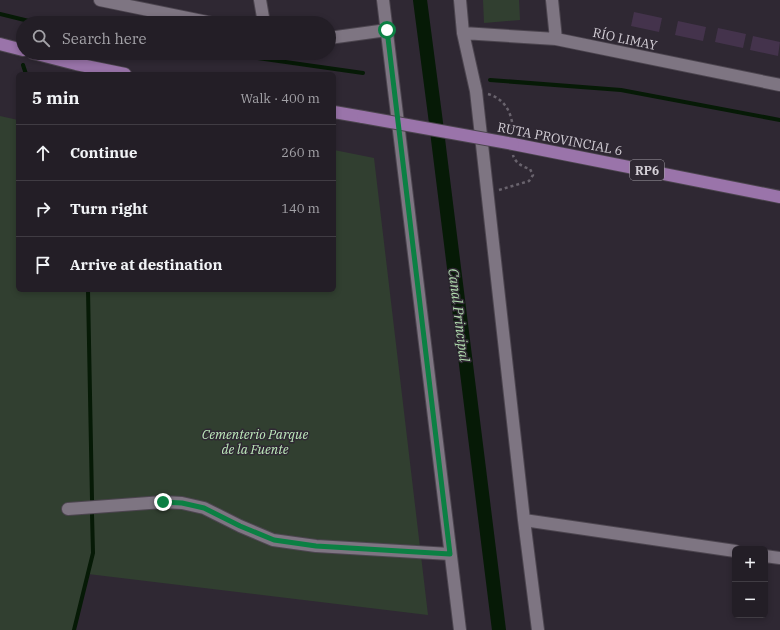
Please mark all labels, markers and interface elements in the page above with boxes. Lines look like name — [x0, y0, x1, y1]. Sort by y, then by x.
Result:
search box — [16, 16, 336, 60]
route start — [378, 21, 396, 39]
street label: RÍO LIMAY — [591, 24, 659, 54]
icon: search — [30, 27, 52, 49]
text: Search here — [62, 29, 147, 48]
text: 5 min — [32, 87, 80, 109]
text: Walk · 400 m — [241, 90, 320, 107]
street label: RUTA PROVINCIAL 6 — [496, 119, 624, 159]
icon: ahead — [32, 142, 54, 164]
text: Continue — [70, 143, 137, 162]
text: 260 m — [281, 144, 320, 161]
road number: RP6 — [630, 160, 664, 180]
icon: right — [32, 198, 54, 220]
text: Turn right — [70, 199, 148, 218]
text: 140 m — [281, 200, 320, 217]
icon: arrive — [32, 254, 54, 276]
text: Arrive at destination — [70, 255, 222, 274]
water label: Canal Principal — [444, 267, 474, 364]
park label: Cementerio Parque de la Fuente — [202, 426, 308, 458]
route end — [154, 493, 172, 511]
map controls — [732, 546, 768, 618]
button: + — [732, 546, 768, 582]
button: − — [732, 582, 768, 618]

